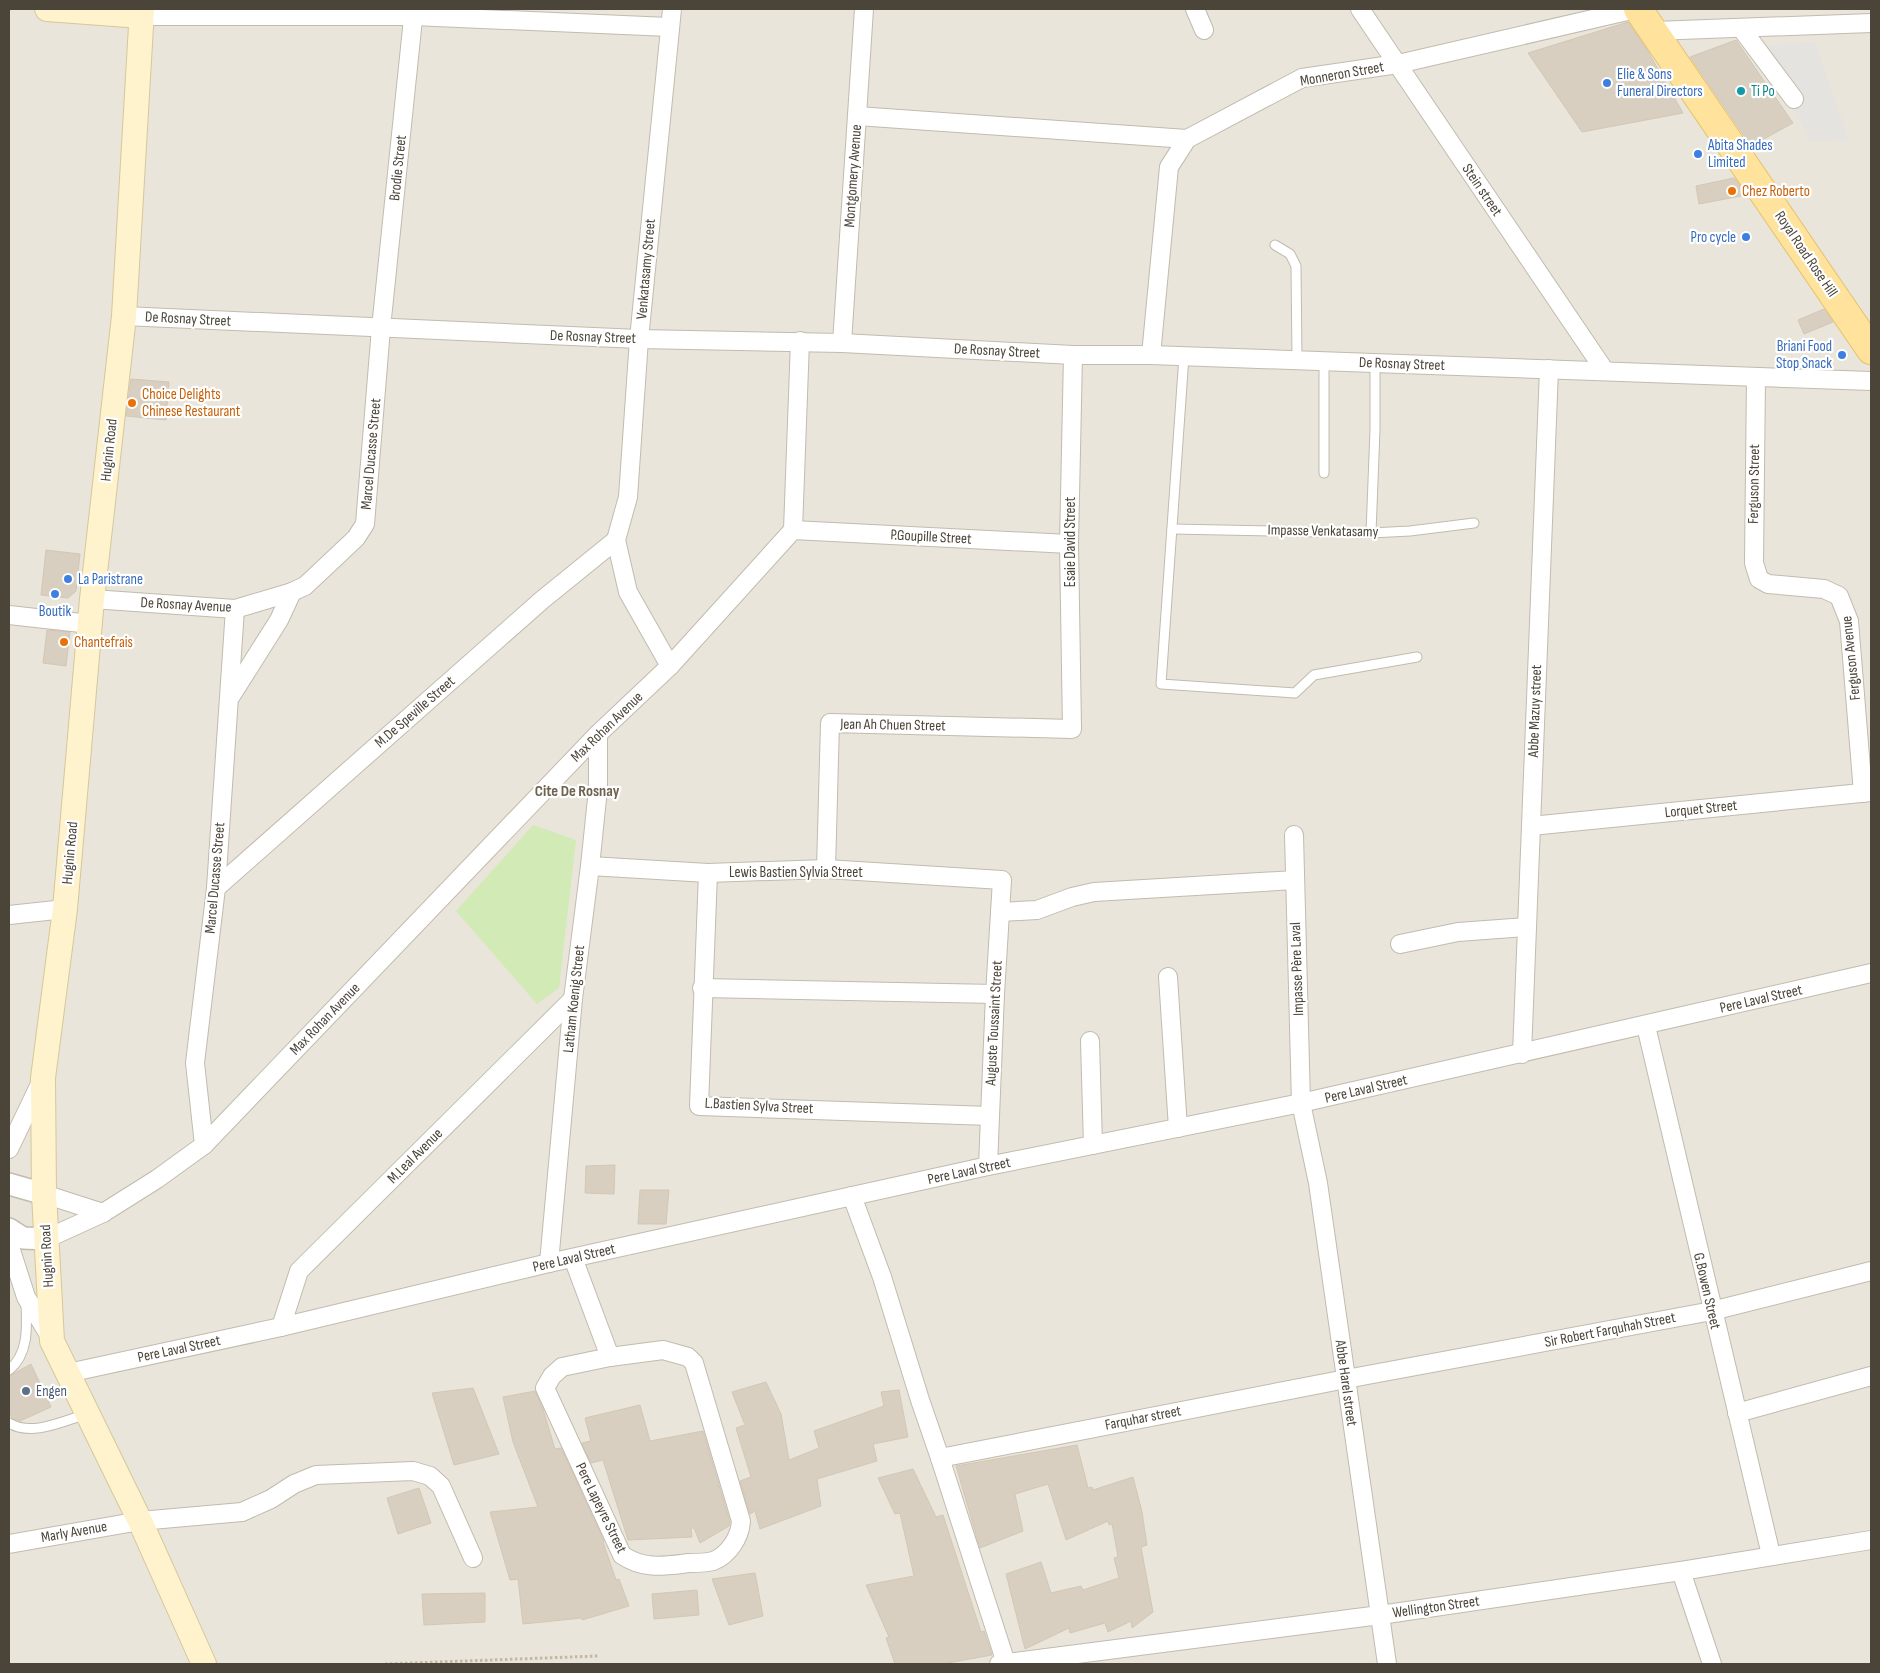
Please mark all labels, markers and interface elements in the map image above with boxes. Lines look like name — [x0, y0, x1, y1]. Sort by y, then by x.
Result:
street label: Monneron Street — [1299, 57, 1386, 91]
place label: Elie & Sons Funeral Directors — [1617, 65, 1703, 101]
marker: Elie & Sons Funeral Directors — [1601, 77, 1613, 89]
place label: Ti Po — [1751, 82, 1775, 101]
marker: Ti Po — [1735, 85, 1747, 97]
street label: Montgomery Avenue — [840, 124, 866, 228]
street label: Brodie Street — [385, 134, 411, 202]
place label: Abita Shades Limited — [1707, 136, 1773, 172]
marker: Abita Shades Limited — [1692, 148, 1704, 160]
street label: Stein street — [1458, 160, 1507, 220]
place label: Chez Roberto — [1742, 182, 1810, 201]
marker: Chez Roberto — [1726, 185, 1738, 197]
street label: Royal Road Rose Hill — [1770, 207, 1842, 301]
street label: Venkatasamy Street — [632, 217, 660, 320]
place label: Pro cycle — [1691, 228, 1736, 247]
marker: Pro cycle — [1740, 231, 1752, 243]
street label: De Rosnay Street — [145, 307, 232, 331]
street label: De Rosnay Street — [550, 326, 637, 348]
place label: Briani Food Stop Snack — [1776, 337, 1832, 373]
street label: De Rosnay Street — [954, 339, 1041, 363]
marker: Briani Food Stop Snack — [1836, 349, 1848, 361]
street label: De Rosnay Street — [1359, 353, 1446, 375]
place label: Choice Delights Chinese Restaurant — [142, 385, 241, 421]
marker: Choice Delights Chinese Restaurant — [126, 397, 138, 409]
street label: Marcel Ducasse Street — [357, 397, 385, 511]
street label: Hugnin Road — [96, 418, 122, 482]
street label: Ferguson Street — [1744, 444, 1764, 524]
street label: Esaie David Street — [1061, 496, 1080, 587]
street label: Impasse Venkatasamy — [1268, 521, 1379, 541]
street label: P.Goupille Street — [890, 525, 973, 549]
place label: La Paristrane — [78, 570, 143, 589]
marker: La Paristrane — [62, 573, 74, 585]
marker: Boutik — [49, 588, 61, 600]
street label: De Rosnay Avenue — [140, 593, 232, 617]
place label: Boutik — [39, 602, 71, 621]
street label: Ferguson Avenue — [1837, 615, 1865, 701]
place label: Chantefrais — [74, 633, 133, 652]
marker: Chantefrais — [58, 636, 70, 648]
street label: Abbe Mazuy street — [1524, 664, 1546, 759]
street label: M.De Speville Street — [371, 672, 459, 752]
street label: Max Rohan Avenue — [567, 688, 647, 766]
street label: Jean Ah Chuen Street — [839, 715, 946, 735]
district label: Cite De Rosnay — [535, 782, 620, 801]
street label: Lorquet Street — [1664, 796, 1739, 822]
street label: Hugnin Road — [58, 821, 82, 885]
street label: Marcel Ducasse Street — [201, 821, 229, 935]
street label: Lewis Bastien Sylvia Street — [729, 863, 863, 882]
street label: Impasse Père Laval — [1286, 922, 1308, 1016]
street label: Latham Koenig Street — [559, 944, 589, 1054]
street label: Auguste Toussaint Street — [981, 960, 1007, 1087]
street label: Max Rohan Avenue — [286, 979, 364, 1059]
street label: Pere Laval Street — [1718, 980, 1805, 1018]
street label: Pere Laval Street — [1323, 1070, 1410, 1108]
street label: L.Bastien Sylva Street — [704, 1094, 814, 1118]
street label: M.Leal Avenue — [383, 1124, 447, 1188]
street label: Pere Laval Street — [926, 1153, 1013, 1189]
street label: Hugnin Road — [36, 1224, 58, 1288]
street label: Pere Laval Street — [531, 1239, 618, 1277]
street label: G.Bowen Street — [1689, 1251, 1725, 1332]
street label: Sir Robert Farquhah Street — [1543, 1308, 1677, 1352]
street label: Pere Laval Street — [136, 1331, 223, 1367]
street label: Abbe Harel street — [1330, 1338, 1362, 1428]
place label: Engen — [36, 1382, 67, 1401]
marker: Engen — [20, 1385, 32, 1397]
street label: Farquhar street — [1103, 1401, 1183, 1435]
street label: Pere Lapeyre Street — [571, 1460, 631, 1557]
street label: Marly Avenue — [40, 1517, 108, 1547]
street label: Wellington Street — [1391, 1591, 1481, 1623]

